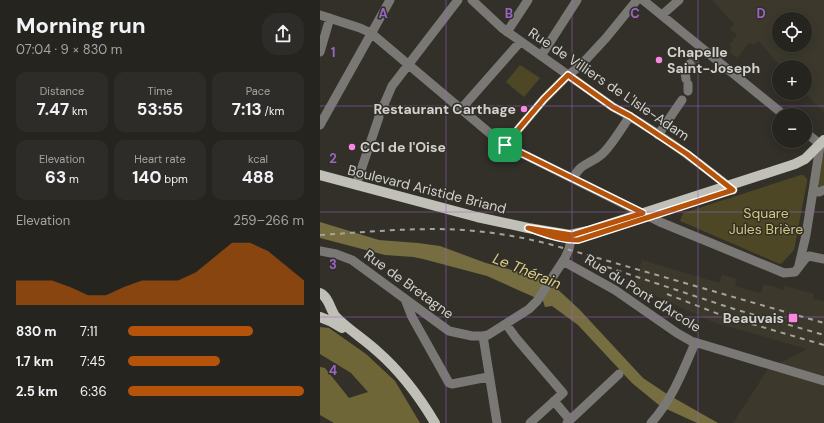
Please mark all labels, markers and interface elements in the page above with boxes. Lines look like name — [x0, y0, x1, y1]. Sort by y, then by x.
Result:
text: A — [378, 5, 388, 22]
text: B — [505, 5, 513, 22]
text: C — [630, 5, 640, 22]
text: D — [756, 5, 766, 22]
text: Morning run — [16, 11, 146, 40]
map controls — [772, 12, 812, 148]
button: locate — [772, 12, 812, 52]
button: share — [262, 13, 304, 55]
street label: Rue de Villiers de L'Isle-Adam — [525, 23, 693, 145]
text: 07:04 · 9 × 830 m — [16, 41, 122, 58]
place label: Chapelle Saint-Joseph — [667, 43, 760, 77]
text: 1 — [331, 44, 335, 61]
marker: Chapelle Saint-Joseph — [654, 55, 664, 65]
button: + — [772, 60, 812, 100]
text: Distance — [40, 84, 84, 98]
text: Time — [148, 84, 172, 98]
text: Pace — [246, 84, 270, 98]
text: 7.47 — [37, 98, 69, 120]
text: 53:55 — [137, 98, 183, 120]
text: 7:13 — [232, 98, 262, 120]
place label: Restaurant Carthage — [373, 100, 516, 118]
text: km — [69, 104, 87, 118]
text: /km — [262, 104, 284, 118]
marker: Restaurant Carthage — [519, 104, 529, 114]
button: − — [772, 108, 812, 148]
pin — [488, 128, 522, 162]
icon: arrive — [494, 134, 516, 156]
place label: CCI de l'Oise — [360, 138, 446, 156]
marker: CCI de l'Oise — [347, 142, 357, 152]
text: 2 — [329, 150, 337, 167]
text: Elevation — [39, 152, 85, 166]
text: Heart rate — [134, 152, 186, 166]
text: kcal — [248, 152, 268, 166]
street label: Boulevard Aristide Briand — [346, 161, 508, 217]
text: 63 — [45, 166, 66, 188]
text: 140 — [132, 166, 161, 188]
text: 488 — [242, 166, 274, 188]
text: m — [66, 172, 79, 186]
text: bpm — [161, 172, 188, 186]
park label: Square Jules Brière — [729, 204, 803, 238]
text: Elevation — [16, 212, 70, 229]
text: 259–266 m — [233, 212, 304, 229]
street label: Rue de Bretagne — [361, 245, 457, 323]
water label: Le Thérain — [490, 248, 565, 294]
street label: Rue du Pont d'Arcole — [582, 250, 704, 336]
text: 3 — [329, 256, 337, 273]
place label: Beauvais — [723, 309, 784, 327]
marker: Beauvais — [787, 312, 799, 324]
text: 830 m — [16, 323, 57, 340]
text: 7:11 — [80, 323, 98, 340]
text: 1.7 km — [16, 353, 53, 370]
text: 7:45 — [80, 353, 105, 370]
text: 4 — [329, 362, 337, 379]
text: 2.5 km — [16, 383, 58, 400]
text: 6:36 — [80, 383, 107, 400]

